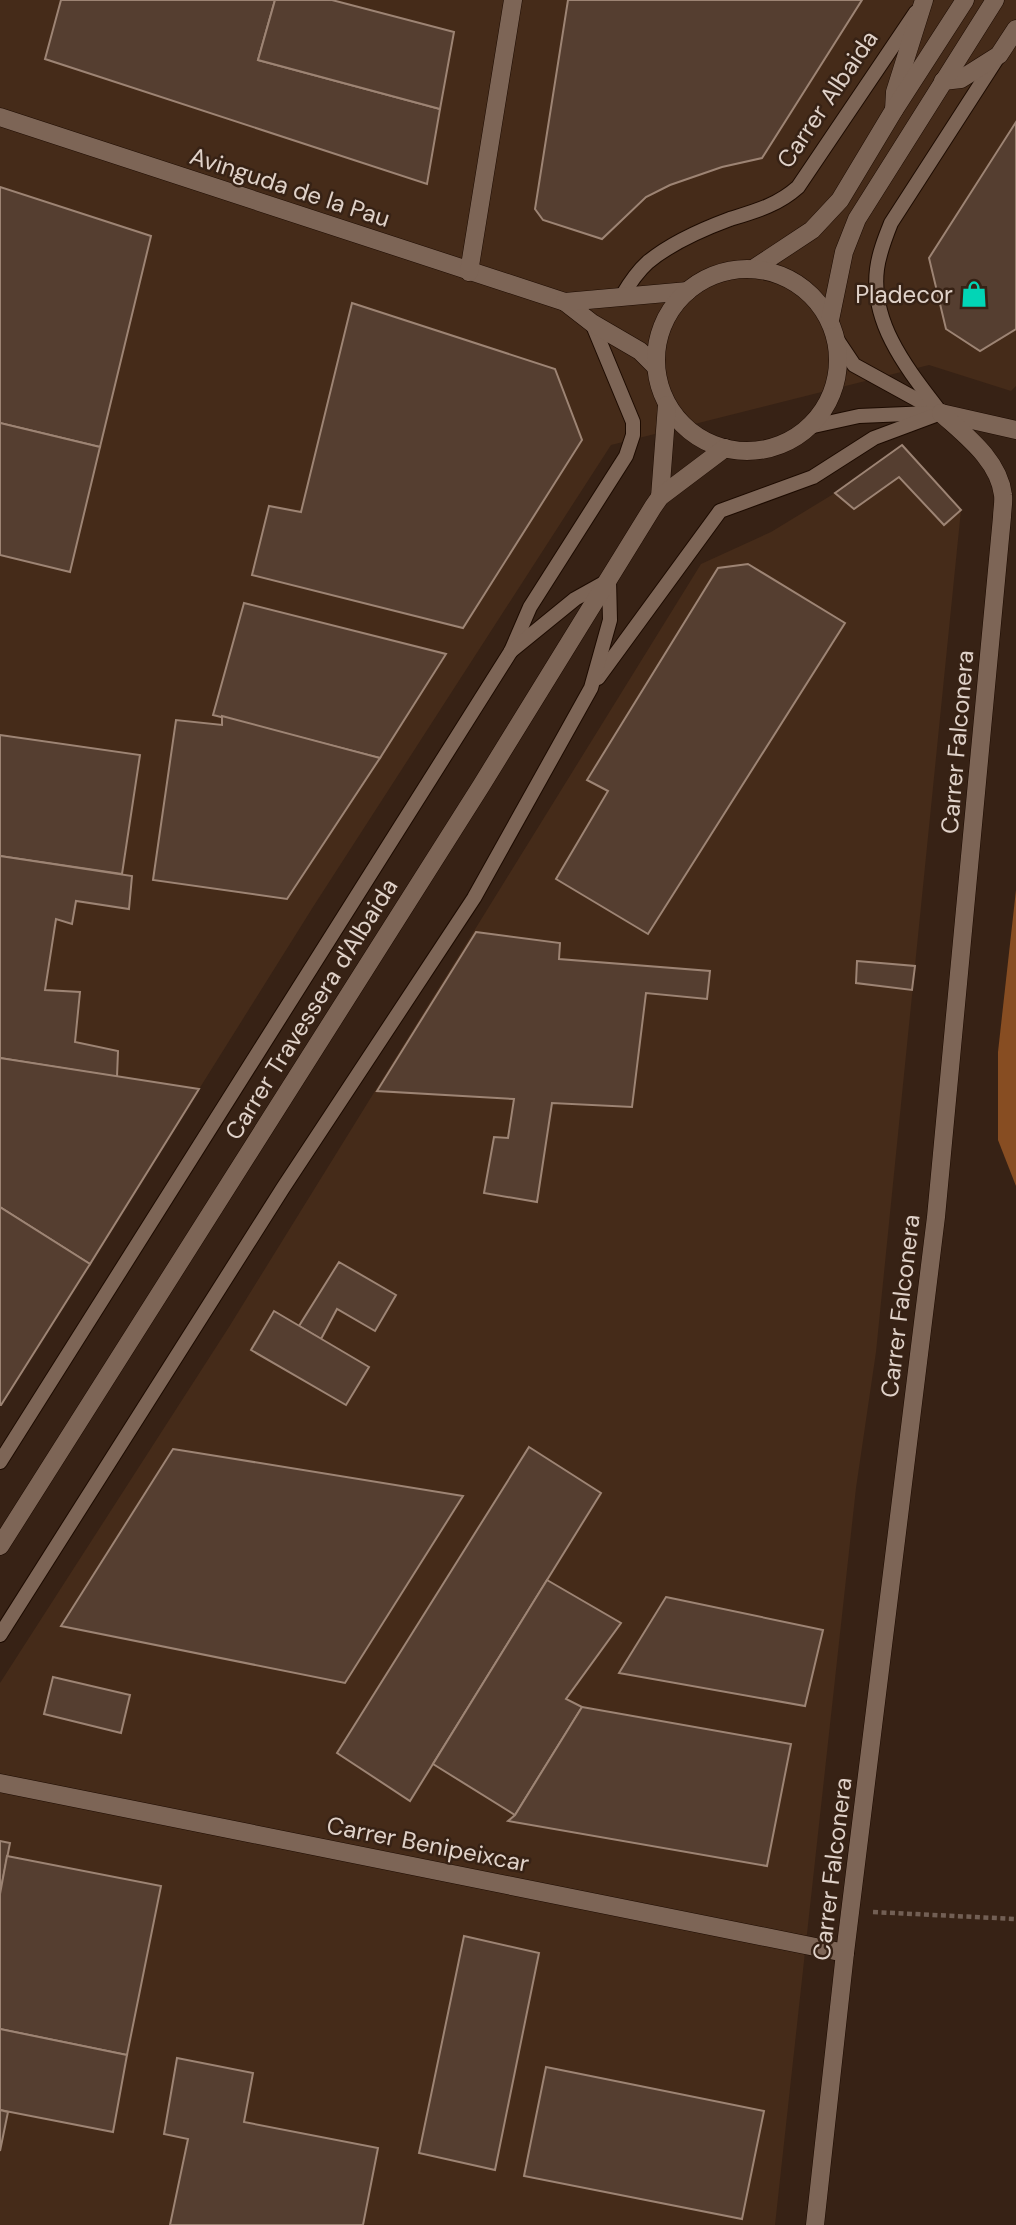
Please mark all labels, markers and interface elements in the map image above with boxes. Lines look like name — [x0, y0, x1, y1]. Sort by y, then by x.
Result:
street label: Carrer Albaida — [769, 24, 885, 174]
street label: Avinguda de la Pau — [186, 140, 394, 234]
place label: Pladecor — [855, 279, 953, 310]
shop icon: Pladecor — [959, 279, 989, 309]
street label: Carrer Falconera — [934, 649, 980, 835]
street label: Carrer Travessera d'Albaida — [218, 873, 404, 1145]
street label: Carrer Falconera — [873, 1213, 927, 1399]
street label: Carrer Falconera — [805, 1776, 859, 1962]
street label: Carrer Benipeixcar — [324, 1809, 532, 1879]

